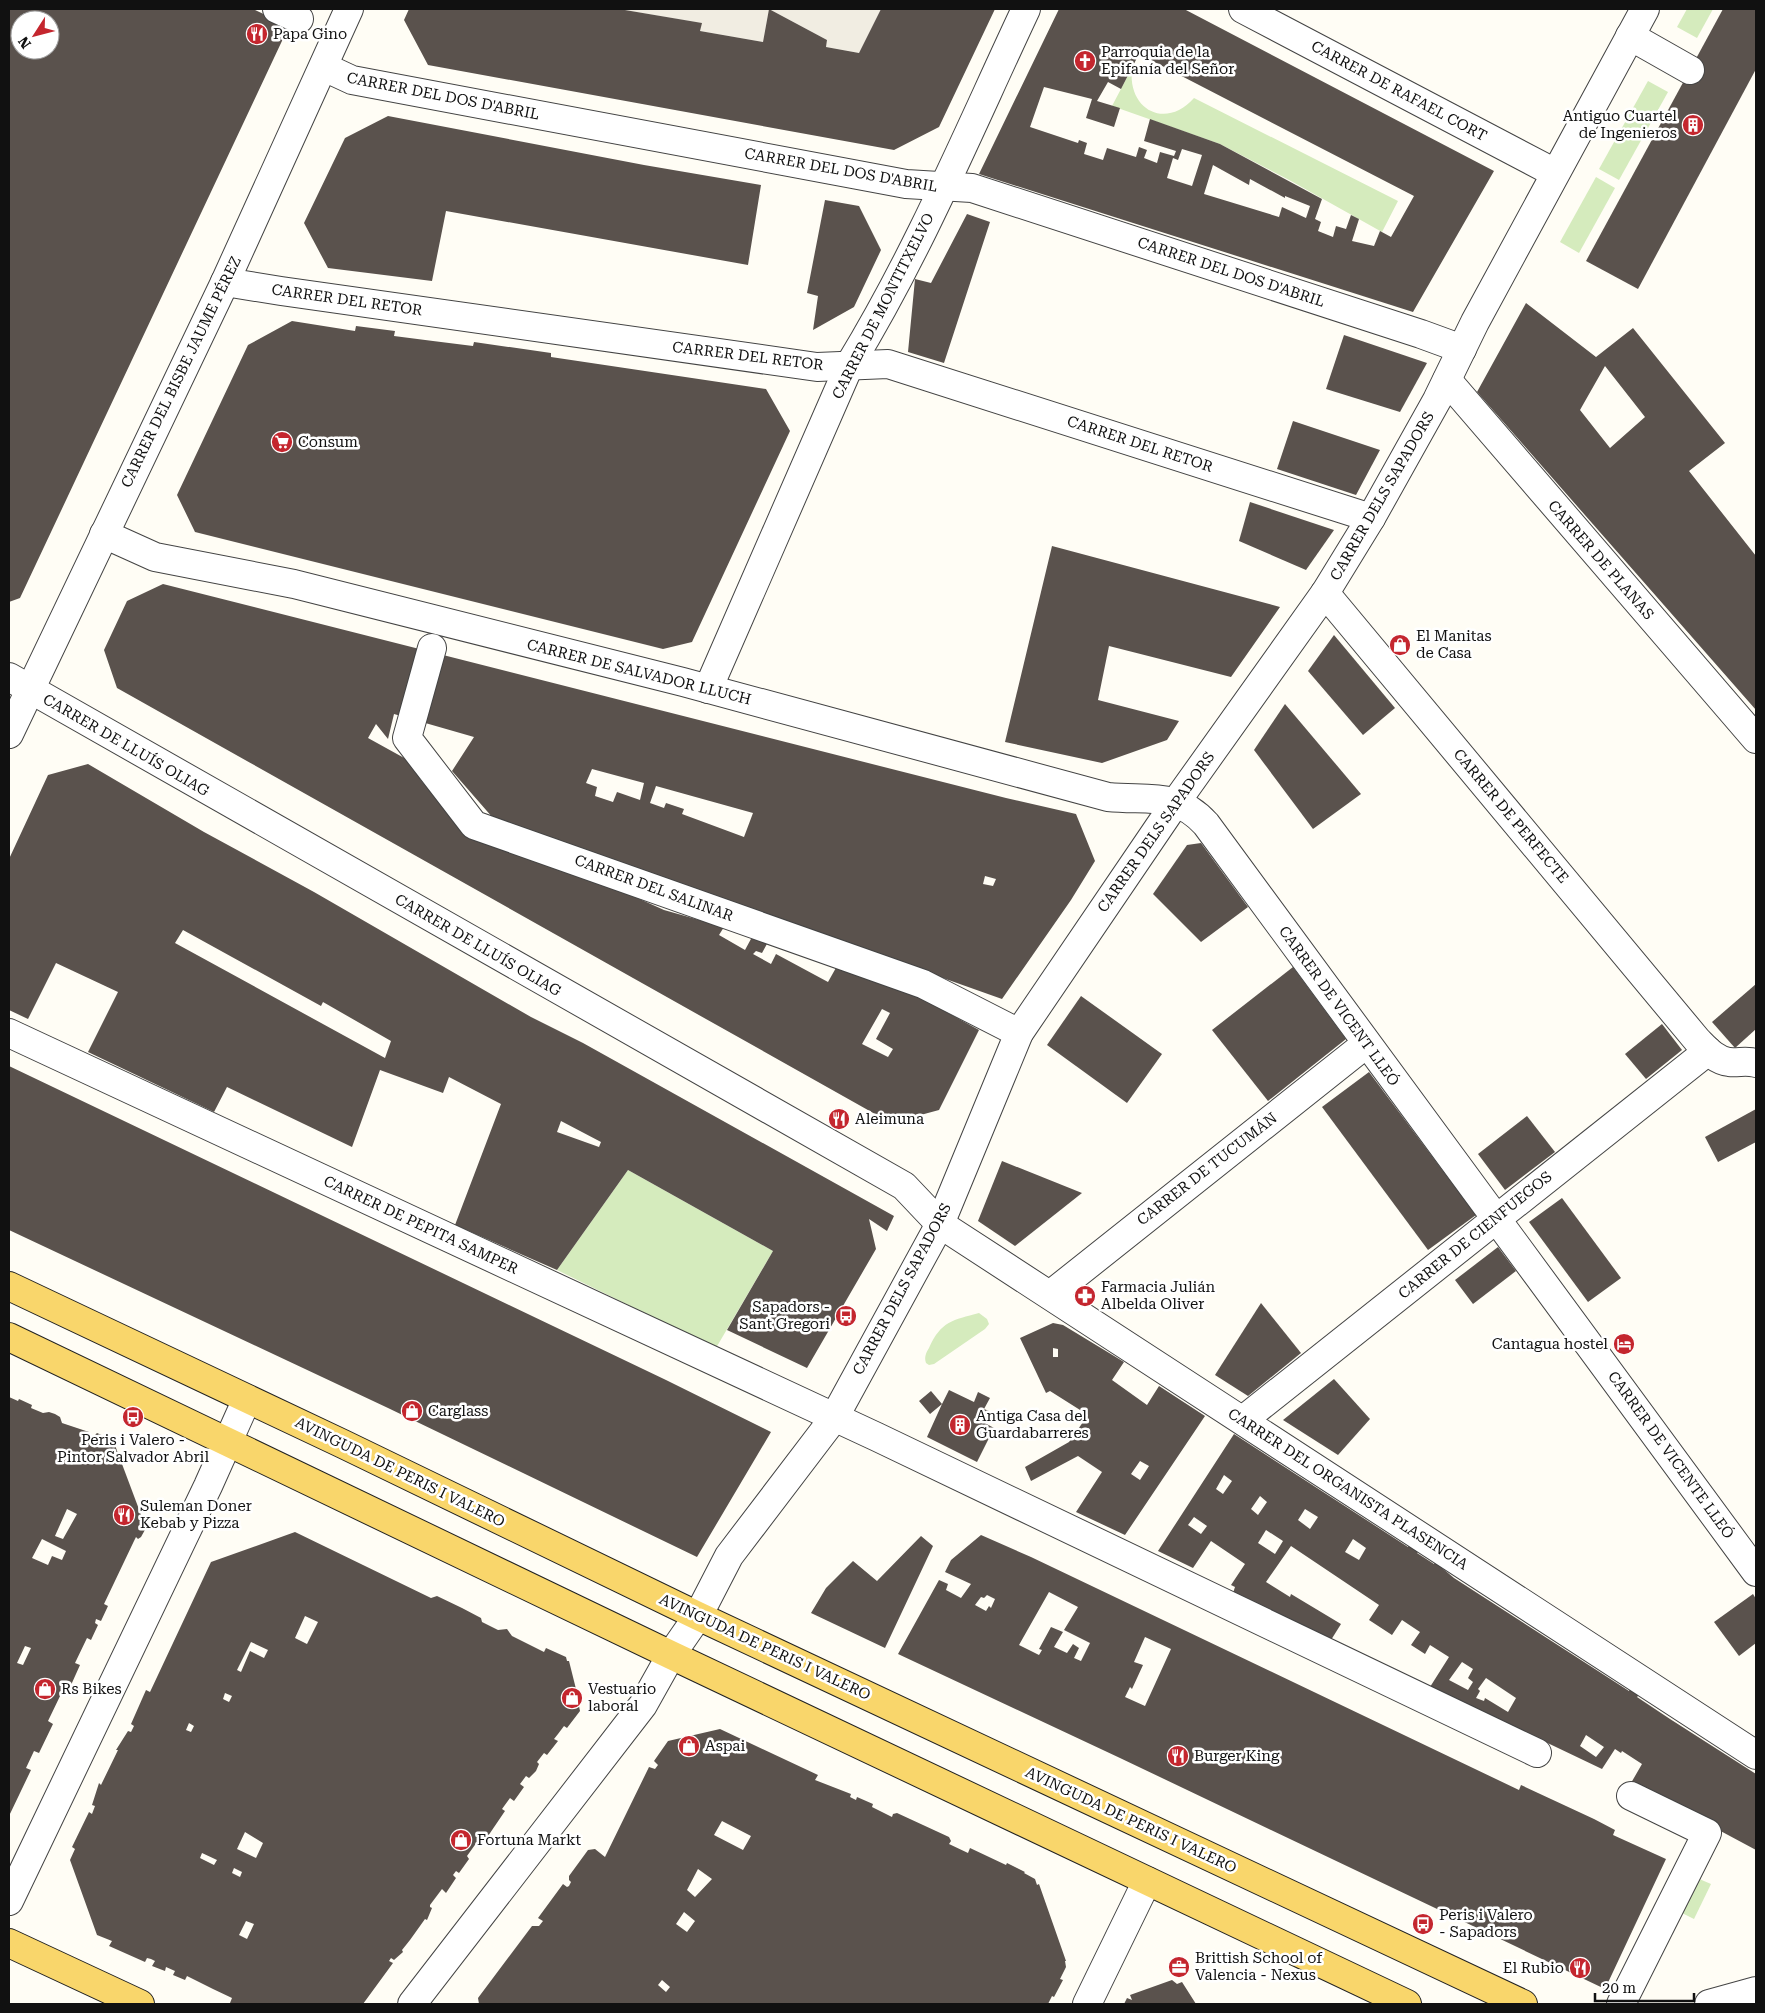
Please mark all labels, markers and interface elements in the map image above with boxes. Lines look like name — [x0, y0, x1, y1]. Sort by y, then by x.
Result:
north arrow — [10, 10, 60, 60]
restaurant icon: Papa Gino — [245, 22, 269, 46]
place label: Papa Gino — [273, 25, 347, 43]
text: N — [15, 33, 34, 52]
street label: CARRER DE RAFAEL CORT — [1308, 37, 1490, 145]
place label: Parroquia de la Epifanía del Señor — [1101, 43, 1234, 78]
church icon: Parroquia de la Epifanía del Señor — [1073, 49, 1097, 73]
street label: CARRER DEL DOS D'ABRIL — [345, 68, 541, 124]
place label: Antiguo Cuartel de Ingenieros — [1563, 107, 1677, 142]
building icon: Antiguo Cuartel de Ingenieros — [1681, 113, 1705, 137]
street label: CARRER DEL DOS D'ABRIL — [743, 144, 939, 196]
street label: CARRER DE MONTITXELVO — [828, 210, 938, 402]
street label: CARRER DEL DOS D'ABRIL — [1135, 233, 1327, 311]
street label: CARRER DEL BISBE JAUME PÉREZ — [117, 254, 245, 490]
street label: CARRER DEL RETOR — [270, 280, 424, 320]
street label: CARRER DEL RETOR — [671, 338, 825, 374]
street label: CARRER DELS SAPADORS — [1326, 408, 1438, 584]
street label: CARRER DEL RETOR — [1065, 412, 1216, 476]
supermarket icon: Consum — [270, 430, 294, 454]
place label: Consum — [298, 433, 358, 451]
street label: CARRER DE PLANAS — [1544, 497, 1658, 623]
place label: El Manitas de Casa — [1416, 627, 1492, 662]
shop icon: El Manitas de Casa — [1388, 633, 1412, 657]
street label: CARRER DE SALVADOR LLUCH — [525, 635, 753, 709]
street label: CARRER DE LLUÍS OLIAG — [40, 690, 213, 800]
street label: CARRER DE PERFECTE — [1450, 745, 1572, 887]
street label: CARRER DELS SAPADORS — [1094, 748, 1218, 916]
street label: CARRER DEL SALINAR — [572, 851, 736, 925]
street label: CARRER DE LLUÍS OLIAG — [392, 890, 565, 1000]
street label: CARRER DE VICENT LLEÓ — [1275, 922, 1404, 1090]
restaurant icon: Aleimuna — [827, 1107, 851, 1131]
street label: CARRER DE TUCUMÁN — [1133, 1109, 1281, 1229]
place label: Aleimuna — [855, 1110, 924, 1128]
street label: CARRER DE CIENFUEGOS — [1395, 1167, 1555, 1303]
street label: CARRER DE PEPITA SAMPER — [321, 1172, 522, 1278]
street label: CARRER DELS SAPADORS — [849, 1200, 955, 1378]
place label: Farmacia Julián Albelda Oliver — [1101, 1278, 1215, 1313]
pharmacy icon: Farmacia Julián Albelda Oliver — [1073, 1284, 1097, 1308]
place label: Sapadors - Sant Gregori — [739, 1298, 830, 1333]
bus stop icon: Sapadors - Sant Gregori — [834, 1304, 858, 1328]
hotel icon: Cantagua hostel — [1612, 1332, 1636, 1356]
place label: Cantagua hostel — [1492, 1335, 1608, 1353]
street label: CARRER DE VICENTE LLEÓ — [1604, 1367, 1739, 1542]
shop icon: Carglass — [400, 1399, 424, 1423]
place label: Carglass — [428, 1402, 488, 1420]
street label: CARRER DEL ORGANISTA PLASENCIA — [1225, 1404, 1472, 1574]
bus stop icon: Peris i Valero - Pintor Salvador Abril — [121, 1405, 145, 1429]
place label: Antiga Casa del Guardabarreres — [976, 1407, 1089, 1442]
street label: AVINGUDA DE PERIS I VALERO — [292, 1413, 508, 1531]
building icon: Antiga Casa del Guardabarreres — [948, 1413, 972, 1437]
place label: Peris i Valero - Pintor Salvador Abril — [57, 1431, 209, 1466]
place label: Suleman Doner Kebab y Pizza — [140, 1497, 252, 1532]
restaurant icon: Suleman Doner Kebab y Pizza — [112, 1503, 136, 1527]
street label: AVINGUDA DE PERIS I VALERO — [656, 1590, 874, 1704]
shop icon: Rs Bikes — [33, 1677, 57, 1701]
place label: Rs Bikes — [61, 1680, 122, 1698]
place label: Vestuario laboral — [588, 1680, 656, 1715]
shop icon: Vestuario laboral — [560, 1686, 584, 1710]
shop icon: Aspai — [677, 1734, 701, 1758]
place label: Aspai — [705, 1737, 745, 1755]
restaurant icon: Burger King — [1166, 1744, 1190, 1768]
place label: Burger King — [1194, 1747, 1280, 1765]
street label: AVINGUDA DE PERIS I VALERO — [1022, 1763, 1240, 1877]
shop icon: Fortuna Markt — [449, 1828, 473, 1852]
place label: Fortuna Markt — [477, 1831, 581, 1849]
place label: Peris i Valero - Sapadors — [1439, 1906, 1533, 1941]
bus stop icon: Peris i Valero - Sapadors — [1411, 1912, 1435, 1936]
place label: Brittish School of Valencia - Nexus — [1195, 1949, 1323, 1984]
office icon: Brittish School of Valencia - Nexus — [1167, 1955, 1191, 1979]
restaurant icon: El Rubio — [1568, 1956, 1592, 1980]
place label: El Rubio — [1503, 1959, 1564, 1977]
scale bar — [1595, 1970, 1694, 2002]
text: 20 m — [1602, 1979, 1637, 1997]

